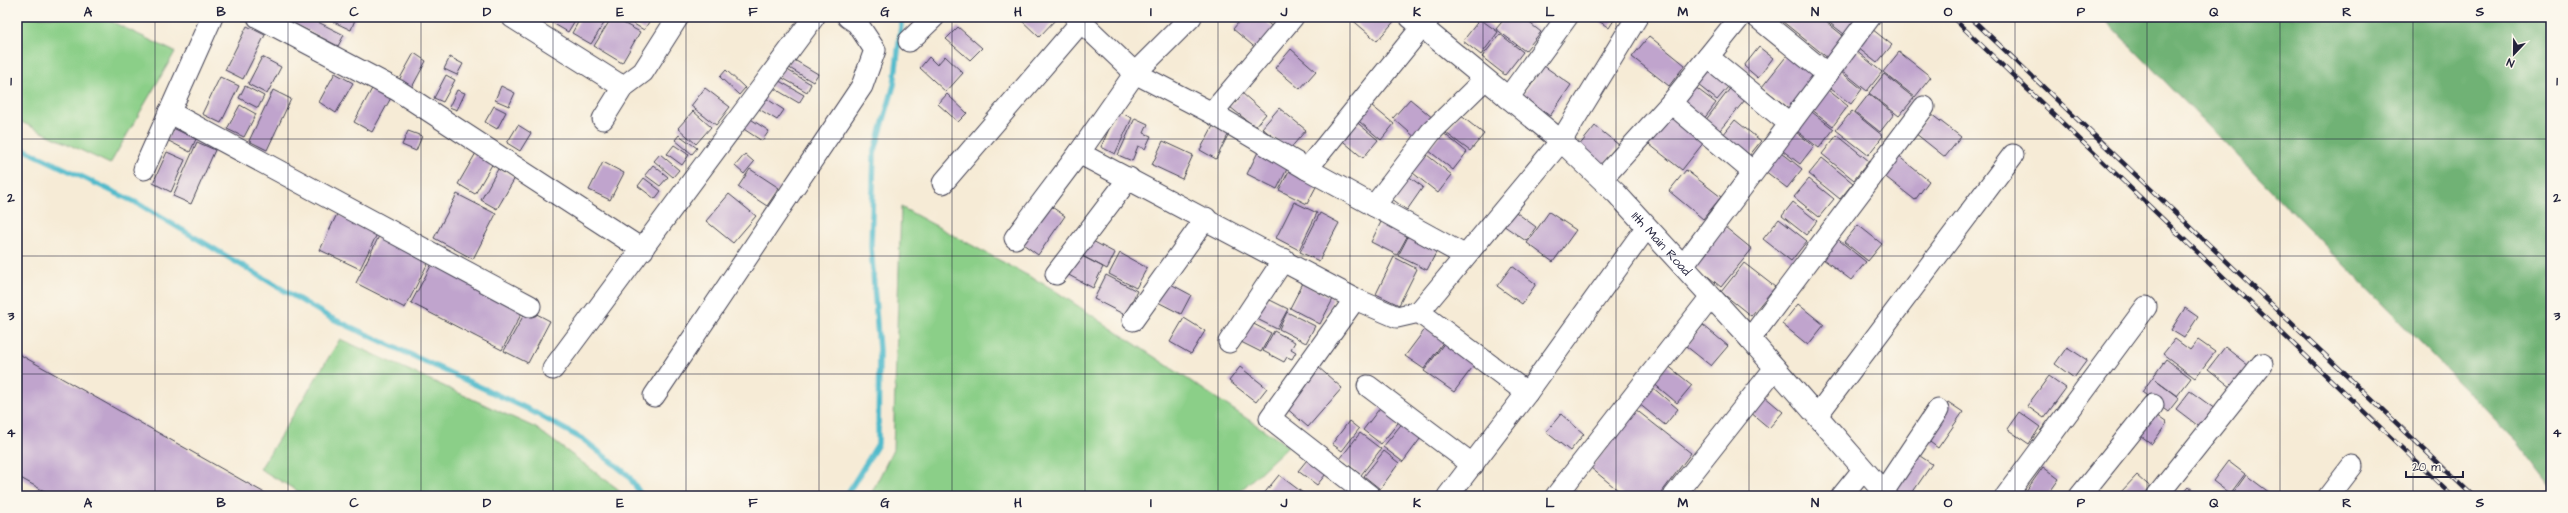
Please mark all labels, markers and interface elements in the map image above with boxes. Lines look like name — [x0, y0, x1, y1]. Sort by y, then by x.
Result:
text: A — [84, 3, 93, 21]
text: B — [216, 3, 226, 21]
text: C — [349, 3, 359, 21]
text: D — [483, 3, 492, 21]
text: E — [616, 3, 624, 21]
text: F — [748, 3, 758, 21]
text: G — [880, 3, 890, 21]
text: H — [1014, 3, 1022, 21]
text: I — [1150, 3, 1152, 21]
text: J — [1280, 3, 1288, 21]
text: K — [1413, 3, 1421, 21]
text: L — [1545, 3, 1555, 21]
text: M — [1678, 3, 1689, 21]
text: N — [1811, 3, 1819, 21]
text: O — [1944, 3, 1953, 21]
text: P — [2077, 3, 2086, 21]
text: Q — [2209, 3, 2219, 21]
text: R — [2342, 3, 2352, 21]
text: S — [2475, 3, 2485, 21]
north arrow — [2494, 34, 2534, 74]
text: N — [2504, 55, 2516, 71]
text: 1 — [10, 72, 12, 90]
text: 1 — [2556, 72, 2558, 90]
text: 2 — [6, 189, 15, 207]
text: 2 — [2552, 189, 2561, 207]
street label: 11th Main Road — [1627, 208, 1696, 280]
text: 3 — [7, 307, 15, 325]
text: 3 — [2553, 307, 2561, 325]
text: 4 — [7, 424, 16, 442]
text: 4 — [2553, 424, 2562, 442]
scale bar — [2406, 453, 2463, 479]
text: 20 m — [2412, 459, 2441, 476]
text: A — [84, 494, 93, 512]
text: B — [216, 494, 226, 512]
text: C — [349, 494, 359, 512]
text: D — [483, 494, 492, 512]
text: E — [616, 494, 624, 512]
text: F — [748, 494, 758, 512]
text: G — [880, 494, 890, 512]
text: H — [1014, 494, 1022, 512]
text: I — [1150, 494, 1152, 512]
text: J — [1280, 494, 1288, 512]
text: K — [1413, 494, 1421, 512]
text: L — [1545, 494, 1555, 512]
text: M — [1678, 494, 1689, 512]
text: N — [1811, 494, 1819, 512]
text: O — [1944, 494, 1953, 512]
text: P — [2077, 494, 2086, 512]
text: Q — [2209, 494, 2219, 512]
text: R — [2342, 494, 2352, 512]
text: S — [2475, 494, 2485, 512]

